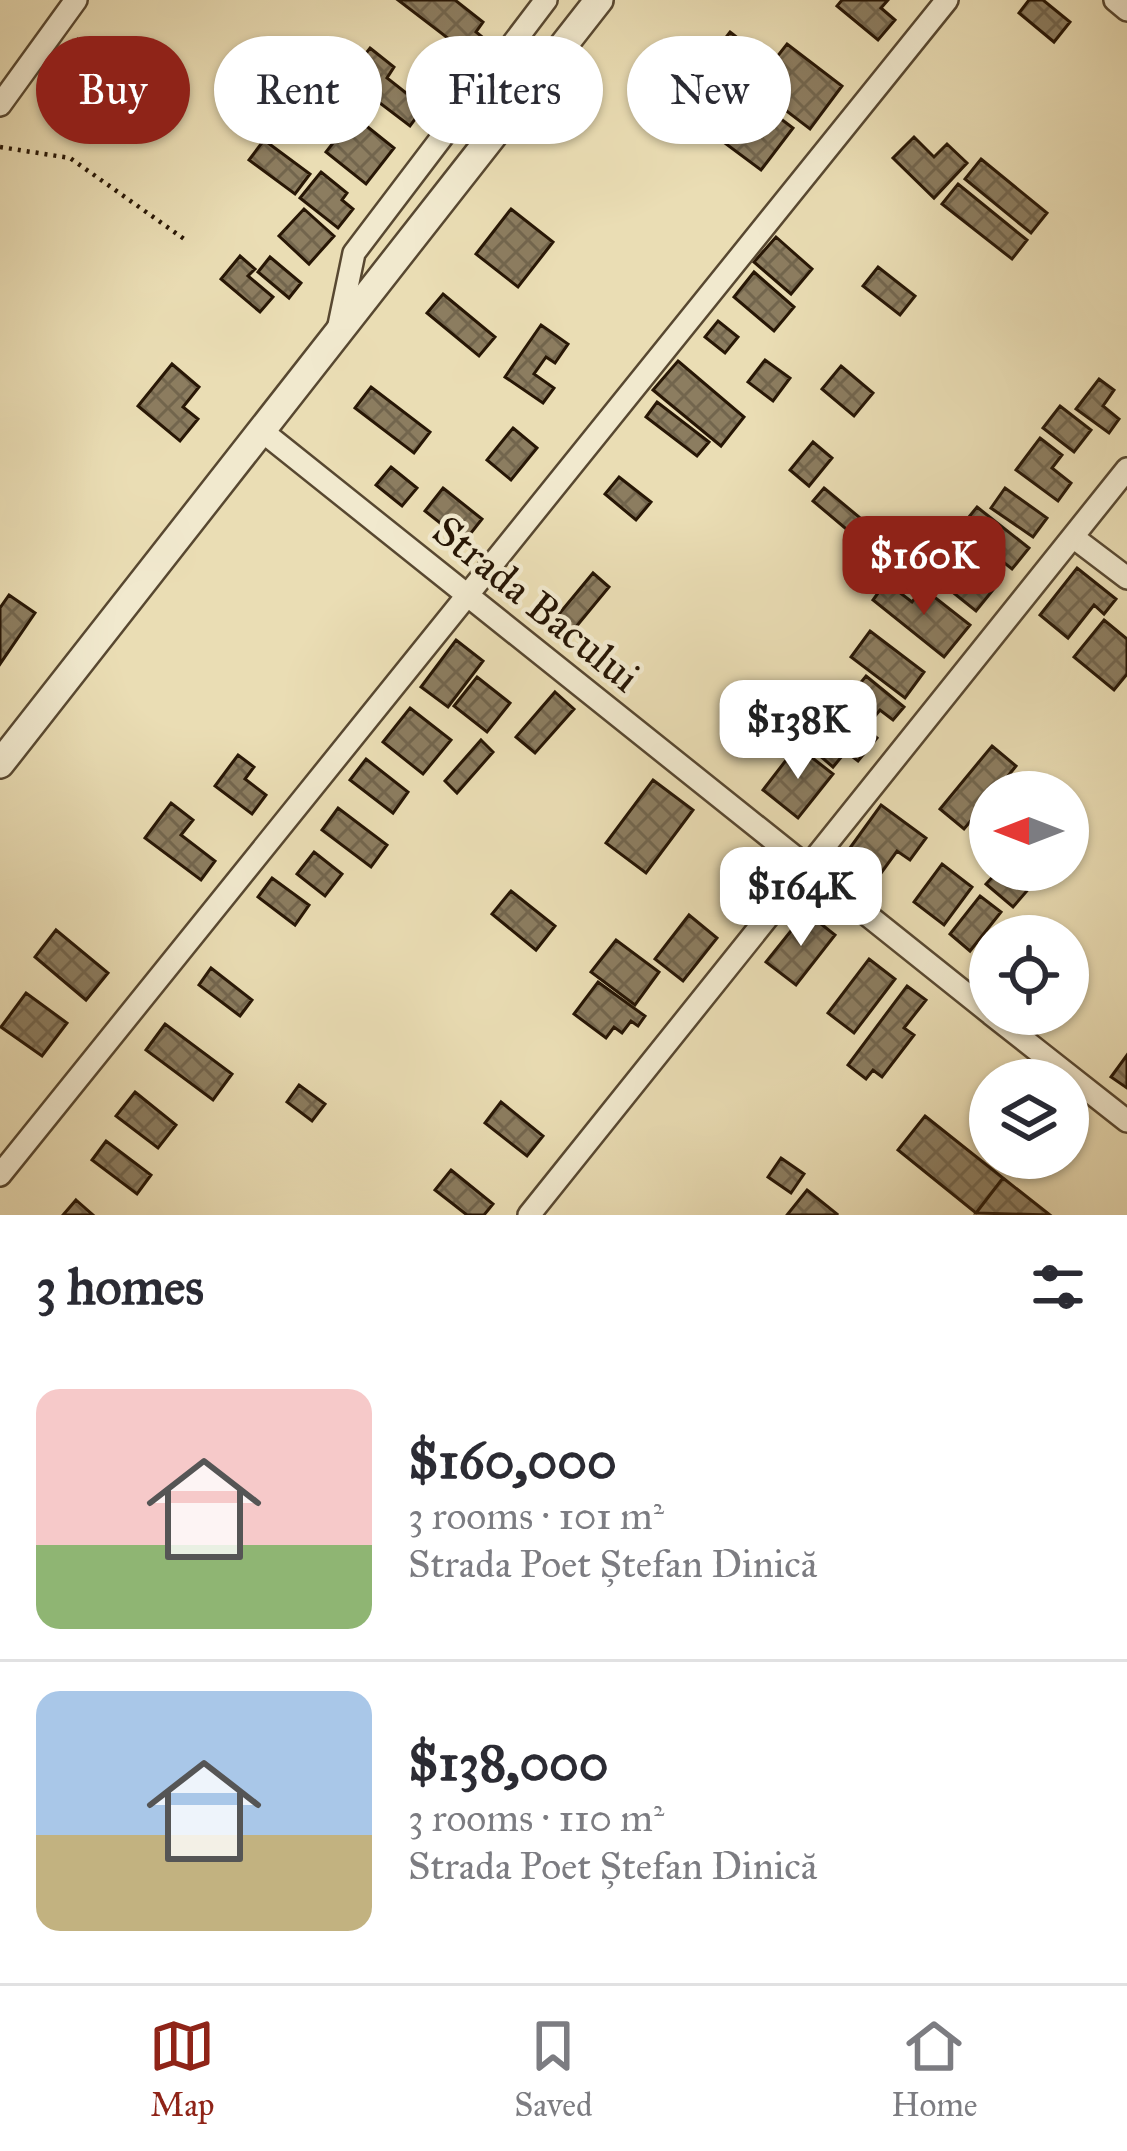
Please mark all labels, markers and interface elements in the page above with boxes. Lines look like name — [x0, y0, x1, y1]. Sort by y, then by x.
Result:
chip: Buy — [36, 36, 190, 144]
chip: Rent — [214, 36, 382, 144]
chip: Filters — [406, 36, 603, 144]
chip: New — [627, 36, 791, 144]
street label: Strada Bacului — [422, 505, 650, 703]
pin: $160K — [840, 516, 1008, 618]
text: $160K — [869, 531, 979, 579]
pin: $138K — [714, 680, 882, 782]
text: $138K — [747, 695, 849, 743]
north arrow — [969, 771, 1089, 891]
map controls — [969, 771, 1089, 1179]
pin: $164K — [717, 847, 885, 949]
text: $164K — [747, 862, 855, 910]
button: locate — [969, 915, 1089, 1035]
button: layers — [969, 1059, 1089, 1179]
icon: filters — [1025, 1254, 1091, 1320]
text: 3 homes — [36, 1256, 204, 1318]
text: $160,000 — [408, 1430, 617, 1492]
icon: home — [132, 1437, 276, 1581]
text: 3 rooms · 101 m² — [408, 1492, 664, 1540]
text: Strada Poet Ștefan Dinică — [408, 1540, 817, 1588]
text: $138,000 — [408, 1732, 609, 1794]
icon: home — [132, 1739, 276, 1883]
text: 3 rooms · 110 m² — [408, 1794, 664, 1842]
text: Strada Poet Ștefan Dinică — [408, 1842, 817, 1890]
tab: Map — [149, 2013, 215, 2125]
tab: Saved — [514, 2013, 593, 2125]
tab: Home — [891, 2013, 978, 2125]

